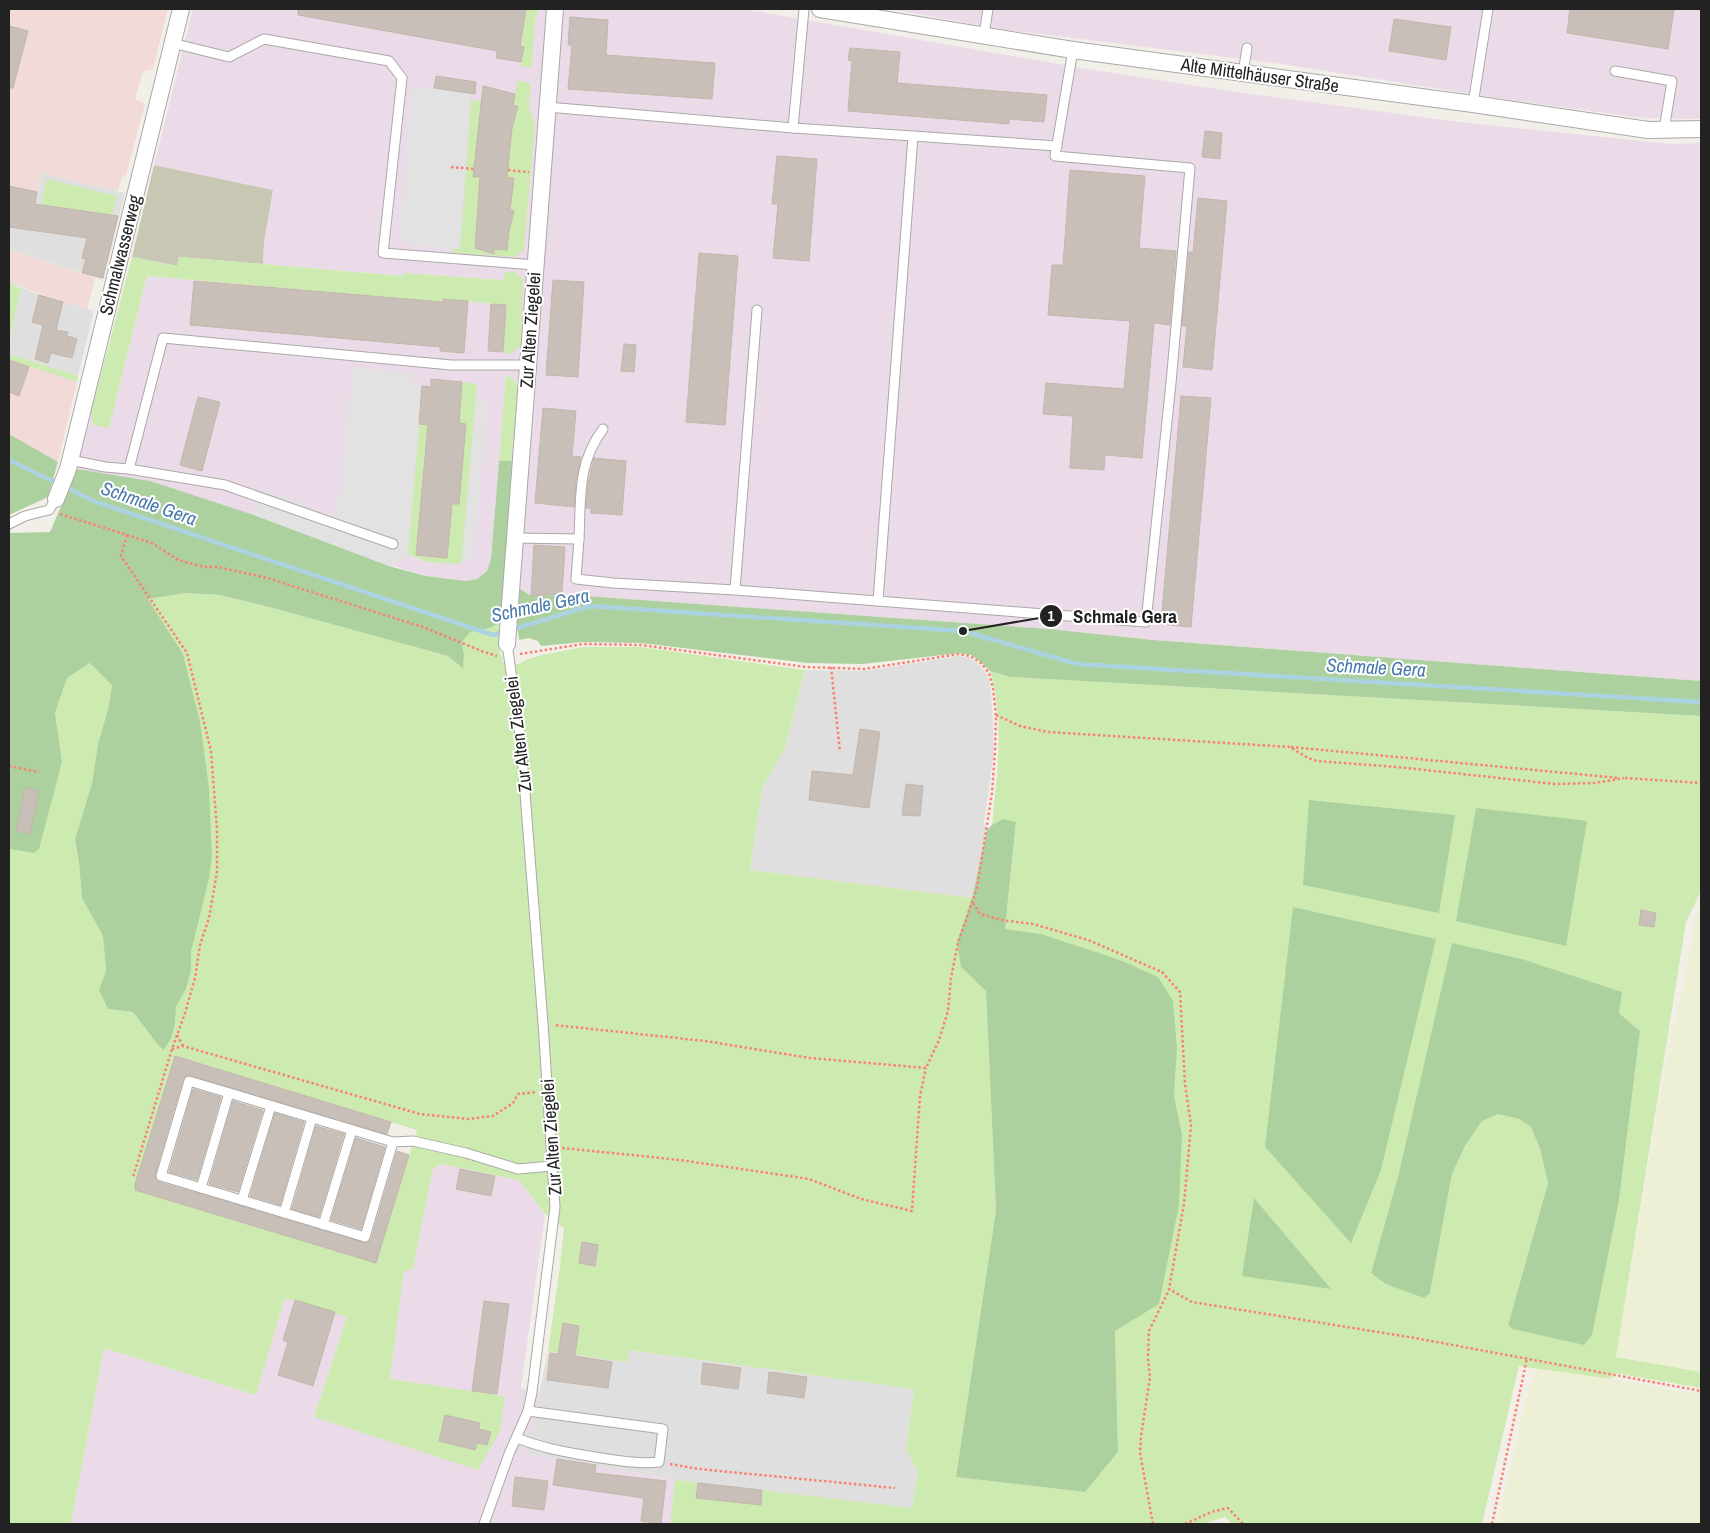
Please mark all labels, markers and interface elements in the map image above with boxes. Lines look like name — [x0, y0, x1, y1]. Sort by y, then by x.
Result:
street label: Alte Mittelhäuser Straße — [1178, 51, 1341, 98]
street label: Schmalwasserweg — [93, 192, 147, 318]
street label: Zur Alten Ziegelei — [513, 271, 547, 389]
water label: Schmale Gera — [98, 474, 201, 532]
water label: Schmale Gera — [489, 582, 592, 628]
callout: Schmale Gera — [1038, 599, 1187, 633]
text: Schmale Gera — [1073, 603, 1177, 629]
text: 1 — [1048, 605, 1055, 626]
water label: Schmale Gera — [1326, 651, 1427, 683]
street label: Zur Alten Ziegelei — [498, 675, 538, 793]
street label: Zur Alten Ziegelei — [534, 1078, 568, 1196]

